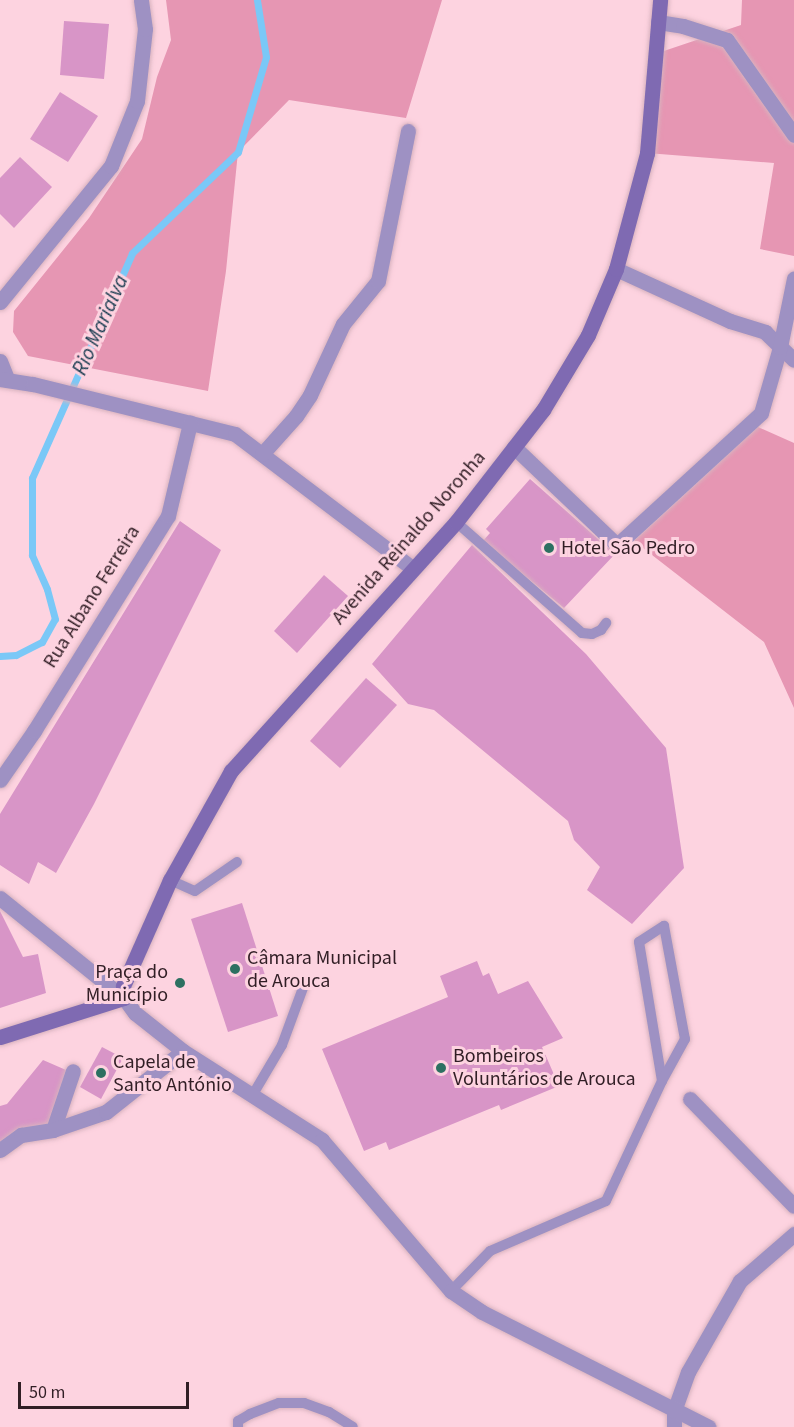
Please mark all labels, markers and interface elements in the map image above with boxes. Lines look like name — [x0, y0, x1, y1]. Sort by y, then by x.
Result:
water label: Rio Marialva — [67, 271, 133, 379]
street label: Avenida Reinaldo Noronha — [327, 446, 491, 630]
street label: Rua Albano Ferreira — [38, 521, 146, 673]
place label: Hotel São Pedro — [561, 536, 695, 560]
marker: Hotel São Pedro — [542, 541, 556, 555]
place label: Câmara Municipal de Arouca — [247, 946, 397, 993]
place label: Praça do Município — [86, 960, 168, 1007]
marker: Câmara Municipal de Arouca — [228, 962, 242, 976]
marker: Praça do Município — [173, 976, 187, 990]
place label: Bombeiros Voluntários de Arouca — [453, 1044, 636, 1091]
place label: Capela de Santo António — [113, 1050, 232, 1097]
marker: Bombeiros Voluntários de Arouca — [434, 1061, 448, 1075]
marker: Capela de Santo António — [94, 1066, 108, 1080]
scale bar — [21, 1370, 192, 1408]
text: 50 m — [29, 1380, 65, 1405]

